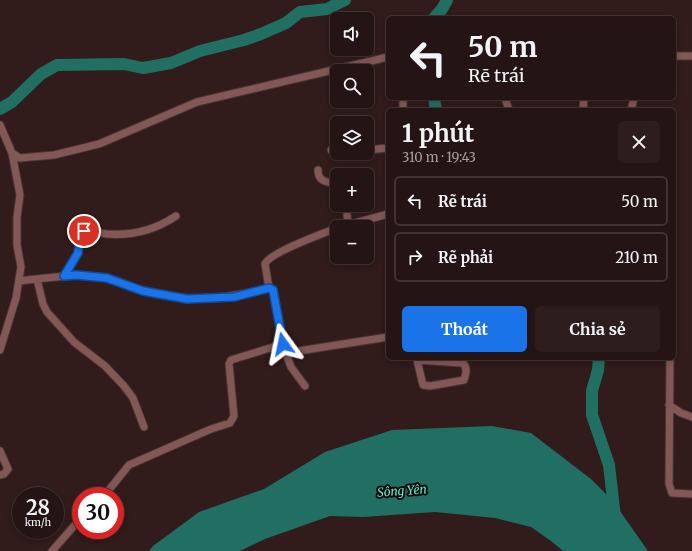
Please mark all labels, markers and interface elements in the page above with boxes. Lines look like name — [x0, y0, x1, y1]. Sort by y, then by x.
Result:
map controls — [330, 12, 374, 264]
button: sound — [330, 12, 374, 56]
text: 50 m — [468, 29, 537, 65]
icon: left — [402, 32, 454, 84]
button: search — [330, 64, 374, 108]
text: Rẽ trái — [468, 64, 525, 87]
button: layers — [330, 116, 374, 160]
text: 1 phút — [402, 118, 474, 149]
button: close — [618, 121, 660, 163]
text: 310 m · 19:43 — [402, 149, 476, 166]
button: + — [330, 168, 374, 212]
icon: left — [404, 190, 426, 212]
text: Rẽ trái — [438, 192, 487, 211]
text: 50 m — [621, 192, 658, 211]
pin — [67, 214, 101, 248]
icon: arrive — [73, 220, 95, 242]
button: − — [330, 220, 374, 264]
icon: right — [404, 246, 426, 268]
text: Rẽ phải — [438, 248, 493, 267]
text: 210 m — [615, 248, 658, 267]
button: Thoát — [402, 306, 527, 352]
button: Chia sẻ — [535, 306, 660, 352]
position arrow — [262, 323, 304, 365]
water label: Sông Yên — [377, 481, 427, 500]
speed limit sign: 30 — [72, 487, 124, 539]
text: 28 — [26, 495, 50, 520]
text: km/h — [25, 516, 51, 529]

